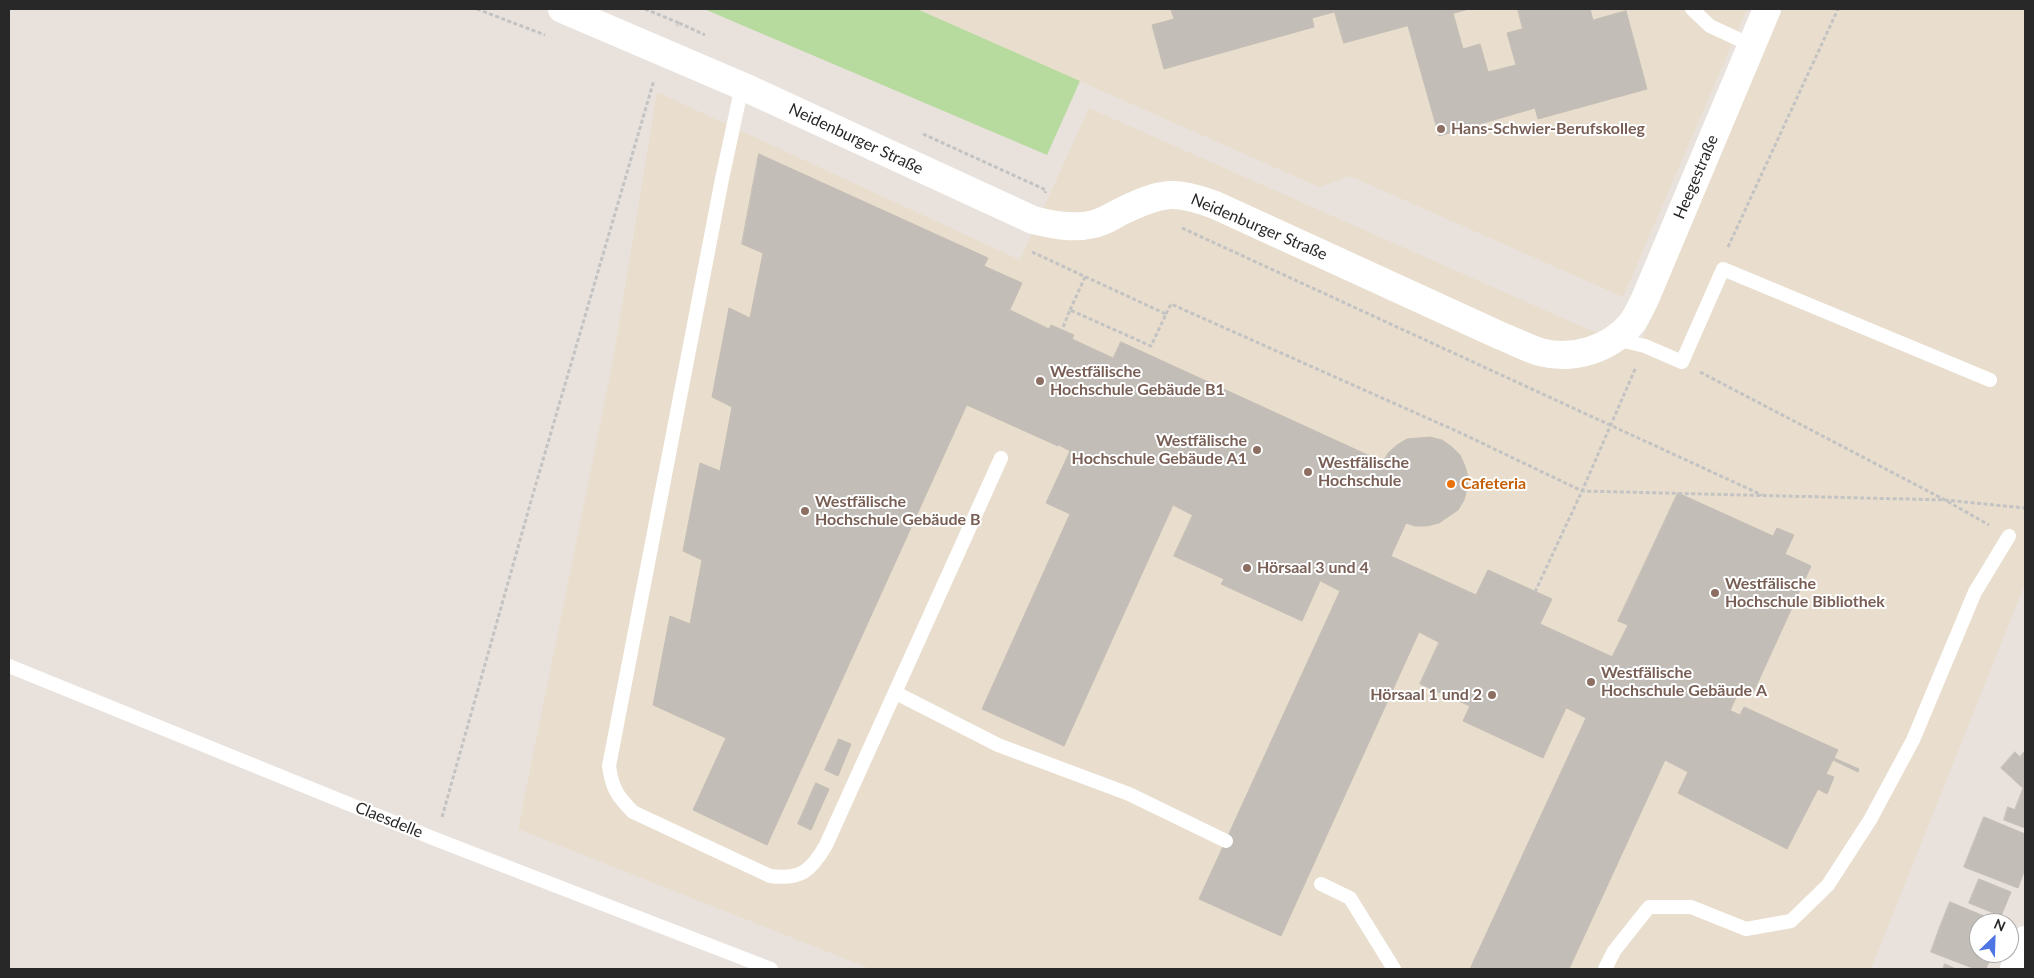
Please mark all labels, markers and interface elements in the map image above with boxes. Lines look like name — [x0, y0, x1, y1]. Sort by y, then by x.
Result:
street label: Neidenburger Straße — [786, 99, 926, 179]
place label: Hans-Schwier-Berufskolleg — [1451, 119, 1645, 139]
marker: Hans-Schwier-Berufskolleg — [1435, 123, 1447, 135]
street label: Heegestraße — [1670, 132, 1722, 222]
street label: Neidenburger Straße — [1188, 190, 1330, 264]
place label: Westfälische Hochschule Gebäude B1 — [1050, 362, 1225, 400]
marker: Westfälische Hochschule Gebäude B1 — [1034, 375, 1046, 387]
place label: Westfälische Hochschule Gebäude A1 — [1072, 431, 1247, 469]
marker: Westfälische Hochschule Gebäude A1 — [1251, 444, 1263, 456]
place label: Westfälische Hochschule — [1318, 453, 1409, 491]
marker: Westfälische Hochschule — [1302, 466, 1314, 478]
place label: Cafeteria — [1461, 474, 1526, 494]
marker: Cafeteria — [1445, 478, 1457, 490]
place label: Westfälische Hochschule Gebäude B — [815, 492, 981, 530]
marker: Westfälische Hochschule Gebäude B — [799, 505, 811, 517]
place label: Hörsaal 3 und 4 — [1257, 558, 1369, 578]
marker: Hörsaal 3 und 4 — [1241, 562, 1253, 574]
place label: Westfälische Hochschule Bibliothek — [1725, 574, 1885, 612]
marker: Westfälische Hochschule Bibliothek — [1709, 587, 1721, 599]
place label: Westfälische Hochschule Gebäude A — [1601, 663, 1767, 701]
marker: Westfälische Hochschule Gebäude A — [1585, 676, 1597, 688]
place label: Hörsaal 1 und 2 — [1370, 685, 1482, 705]
marker: Hörsaal 1 und 2 — [1486, 689, 1498, 701]
street label: Claesdelle — [352, 798, 426, 842]
north arrow — [1969, 913, 2019, 963]
text: N — [1992, 915, 2008, 935]

